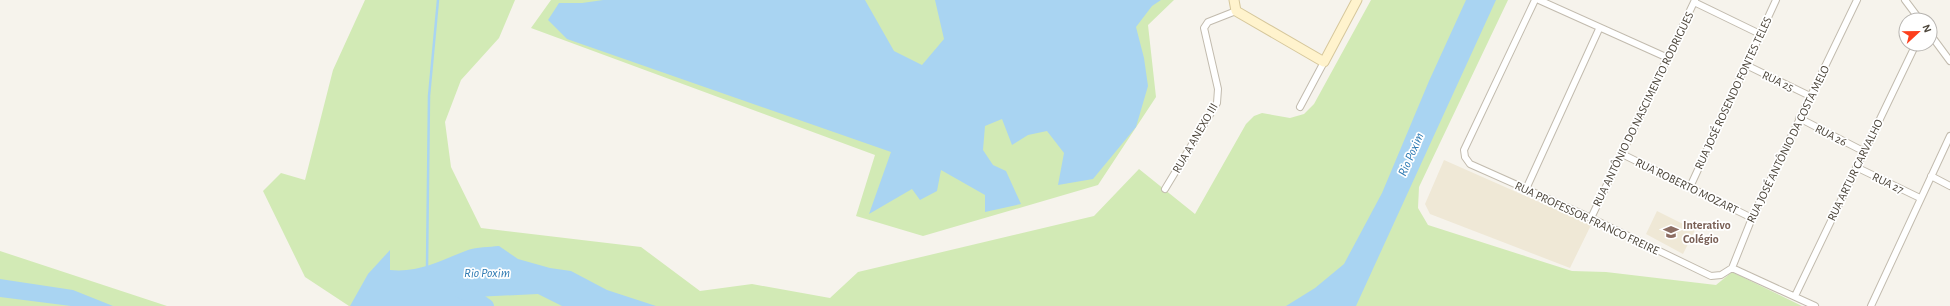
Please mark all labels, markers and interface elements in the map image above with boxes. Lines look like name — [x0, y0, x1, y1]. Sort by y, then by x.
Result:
street label: RUA ANTÔNIO DO NASCIMENTO RODRIGUES — [1590, 9, 1696, 208]
north arrow — [1898, 12, 1938, 52]
street label: RUA JOSÉ ROSENDO FONTES TELES — [1691, 14, 1774, 171]
text: N — [1920, 23, 1933, 34]
street label: RUA JOSÉ ANTÔNIO DA COSTA MELO — [1744, 63, 1832, 225]
street label: RUA 25 — [1760, 69, 1796, 93]
street label: RUA A ANEXO III — [1170, 101, 1220, 175]
street label: RUA ARTUR CARVALHO — [1825, 117, 1885, 223]
street label: RUA 26 — [1813, 122, 1849, 148]
water label: Rio Poxim — [1396, 131, 1427, 178]
street label: RUA ROBERTO MOZART — [1634, 156, 1740, 216]
street label: RUA 27 — [1870, 170, 1906, 196]
street label: RUA PROFESSOR FRANCO FREIRE — [1513, 179, 1661, 257]
place label: Interativo Colégio — [1683, 219, 1731, 245]
school or university icon: Interativo Colégio — [1662, 223, 1680, 241]
water label: Rio Poxim — [464, 267, 510, 280]

